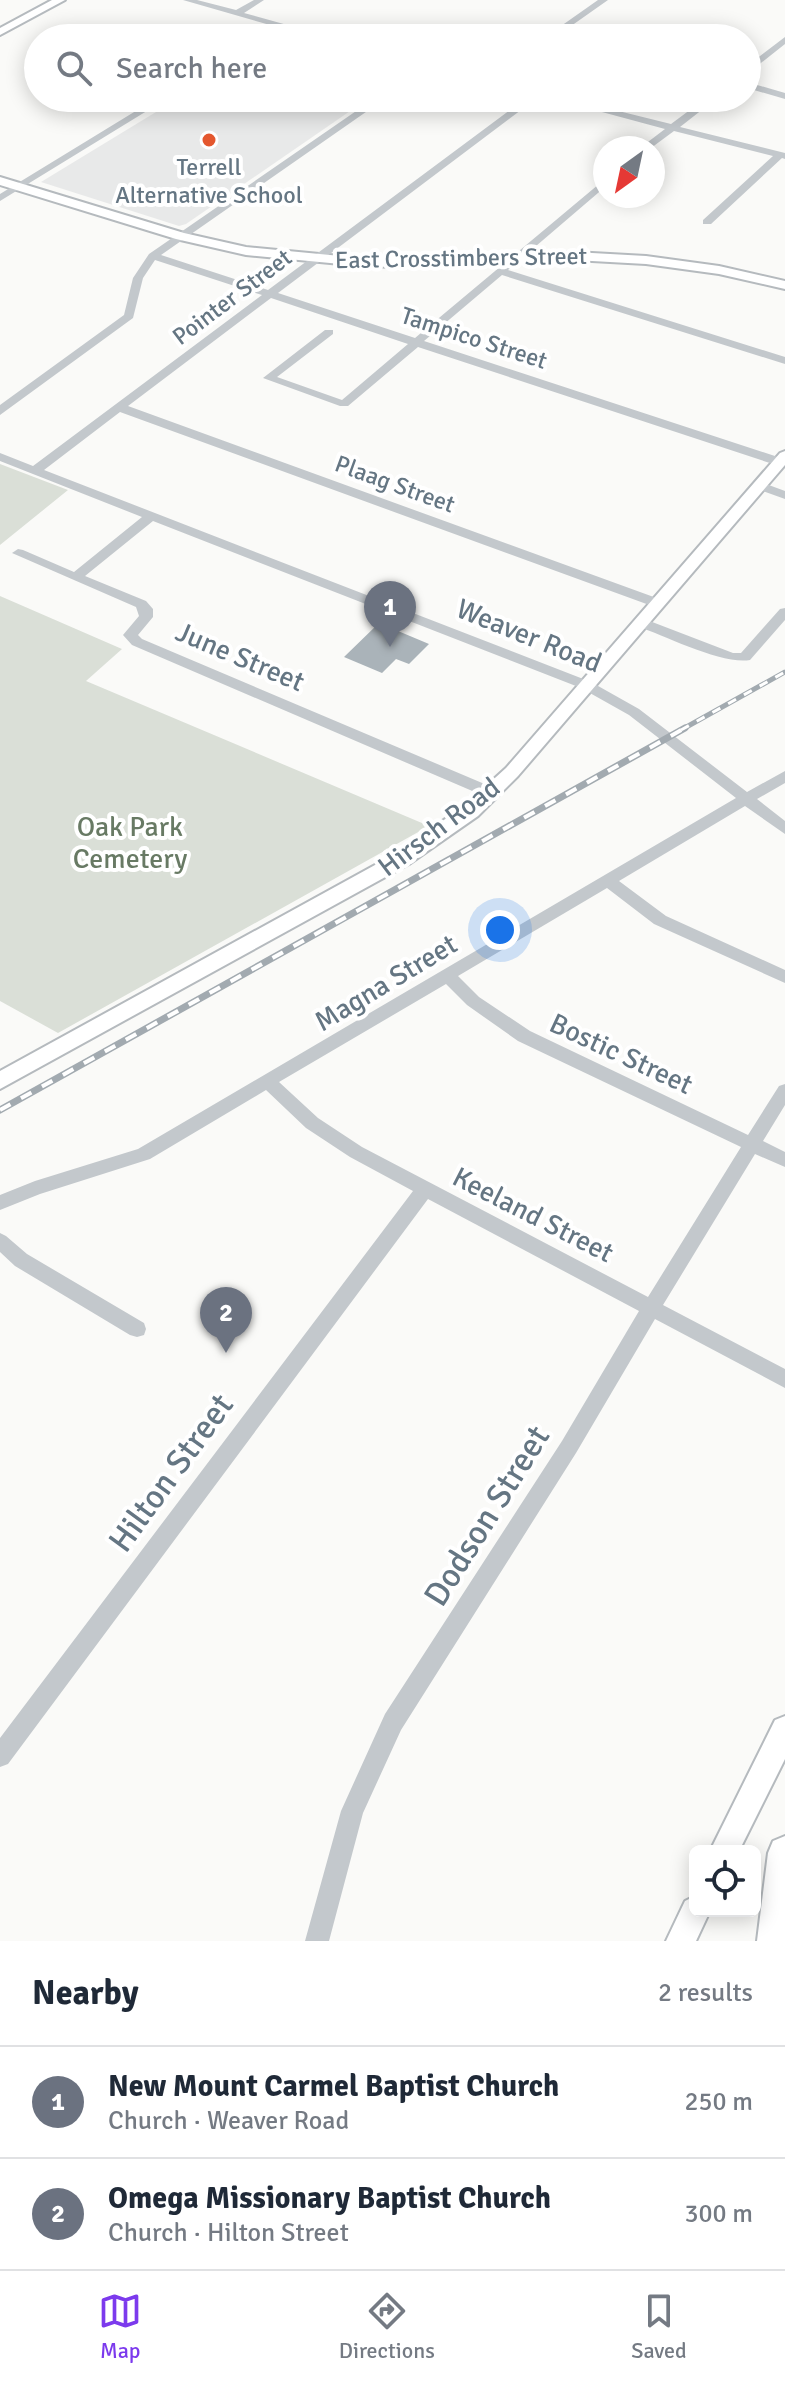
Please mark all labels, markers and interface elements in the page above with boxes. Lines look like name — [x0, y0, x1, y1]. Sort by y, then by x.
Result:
search box — [24, 24, 761, 112]
icon: search — [52, 46, 96, 90]
text: Search here — [116, 50, 267, 87]
marker: Terrell Alternative School — [200, 131, 218, 149]
north arrow — [593, 136, 665, 208]
place label: Terrell Alternative School — [115, 152, 303, 210]
street label: East Crosstimbers Street — [335, 241, 587, 275]
street label: Pointer Street — [166, 242, 298, 352]
street label: Tampico Street — [397, 300, 551, 376]
street label: Plaag Street — [331, 448, 459, 520]
pin: 1 — [364, 581, 416, 647]
street label: Weaver Road — [452, 592, 606, 680]
street label: June Street — [171, 615, 310, 699]
street label: Hirsch Road — [371, 770, 507, 884]
park label: Oak Park Cemetery — [73, 810, 187, 876]
your location — [480, 910, 520, 950]
street label: Magna Street — [309, 927, 464, 1039]
street label: Bostic Street — [544, 1006, 698, 1102]
street label: Keeland Street — [447, 1160, 619, 1270]
pin: 2 — [200, 1287, 252, 1353]
street label: Hilton Street — [100, 1386, 243, 1560]
street label: Dodson Street — [415, 1418, 559, 1614]
map controls — [689, 1845, 761, 1917]
button: locate — [689, 1845, 761, 1917]
text: Nearby — [32, 1972, 139, 2014]
text: 2 results — [658, 1977, 753, 2009]
text: New Mount Carmel Baptist Church — [108, 2068, 559, 2105]
text: 1 — [51, 2086, 65, 2118]
text: 250 m — [684, 2086, 753, 2118]
text: Church · Weaver Road — [108, 2105, 349, 2137]
text: Omega Missionary Baptist Church — [108, 2180, 551, 2217]
text: 2 — [51, 2198, 65, 2230]
text: 300 m — [684, 2198, 753, 2230]
text: Church · Hilton Street — [108, 2217, 349, 2249]
tab: Map — [98, 2289, 142, 2364]
tab: Directions — [339, 2289, 435, 2364]
tab: Saved — [631, 2289, 687, 2364]

